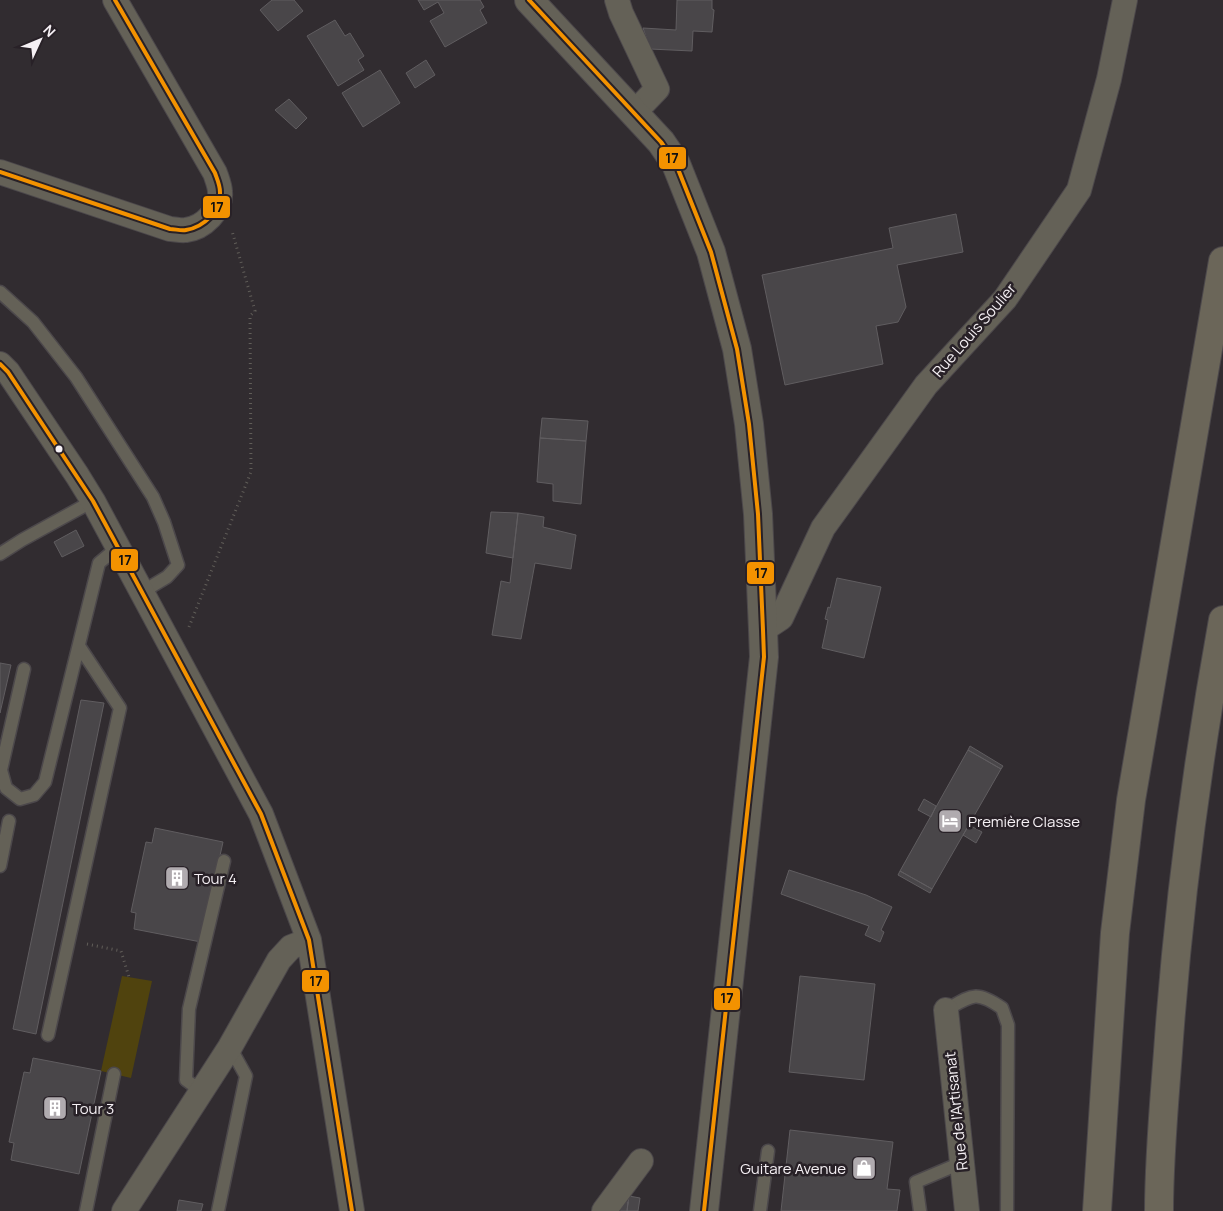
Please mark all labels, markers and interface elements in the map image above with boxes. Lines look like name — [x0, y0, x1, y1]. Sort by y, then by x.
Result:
north arrow — [15, 15, 65, 65]
text: N — [39, 20, 60, 41]
line badge: 17 — [658, 146, 687, 170]
text: 17 — [665, 148, 679, 167]
line badge: 17 — [202, 195, 231, 219]
text: 17 — [210, 197, 224, 216]
street label: Rue Louis Soulier — [927, 278, 1021, 381]
unlabelled marker — [54, 444, 64, 454]
line badge: 17 — [110, 548, 139, 572]
text: 17 — [118, 550, 132, 569]
line badge: 17 — [746, 561, 775, 585]
text: 17 — [754, 563, 768, 582]
hotel icon: Première Classe — [937, 808, 963, 834]
place label: Première Classe — [968, 811, 1080, 832]
building icon: Tour 4 — [164, 865, 190, 891]
place label: Tour 4 — [194, 868, 237, 889]
line badge: 17 — [301, 969, 330, 993]
text: 17 — [309, 971, 323, 990]
line badge: 17 — [713, 987, 741, 1011]
text: 17 — [720, 988, 734, 1007]
street label: Rue de l'Artisanat — [939, 1051, 973, 1171]
building icon: Tour 3 — [42, 1095, 68, 1121]
place label: Tour 3 — [72, 1098, 114, 1119]
shop icon: Guitare Avenue — [851, 1155, 877, 1181]
place label: Guitare Avenue — [740, 1158, 846, 1179]

